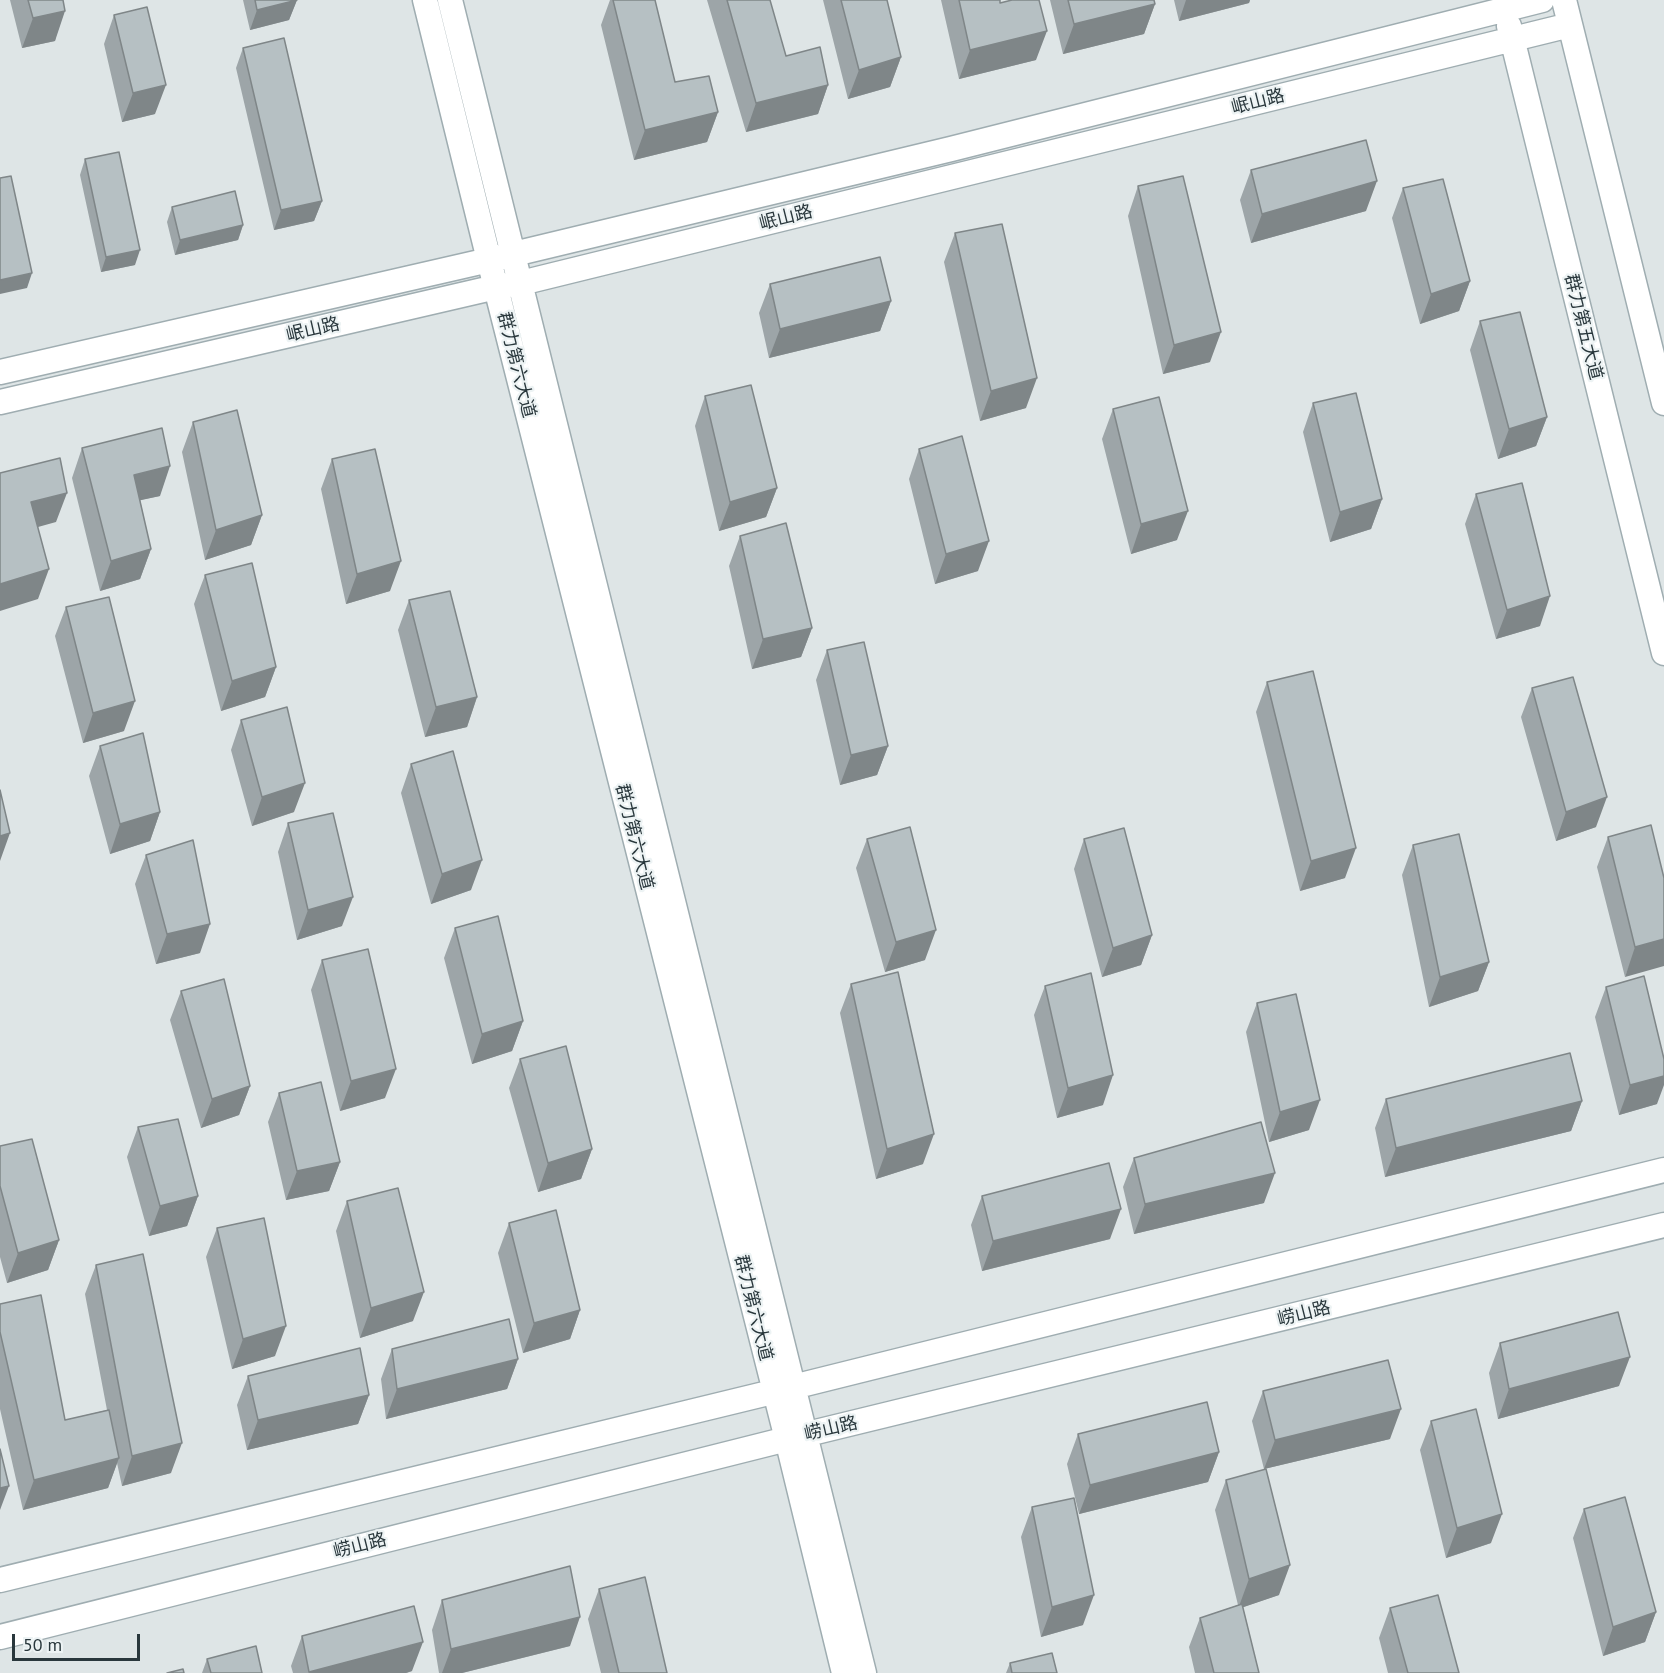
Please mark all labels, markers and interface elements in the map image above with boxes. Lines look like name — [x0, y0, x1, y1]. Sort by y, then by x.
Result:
street label: 岷山路 — [1229, 85, 1287, 119]
street label: 岷山路 — [757, 201, 815, 235]
street label: 群力第五大道 — [1559, 272, 1607, 382]
street label: 群力第六大道 — [492, 310, 540, 420]
street label: 岷山路 — [284, 313, 342, 347]
street label: 群力第六大道 — [610, 782, 658, 892]
street label: 群力第六大道 — [729, 1253, 777, 1363]
street label: 崂山路 — [1275, 1297, 1333, 1331]
street label: 崂山路 — [802, 1412, 860, 1446]
street label: 崂山路 — [331, 1529, 389, 1563]
scale bar — [15, 1622, 142, 1660]
text: 50 m — [23, 1633, 62, 1656]

